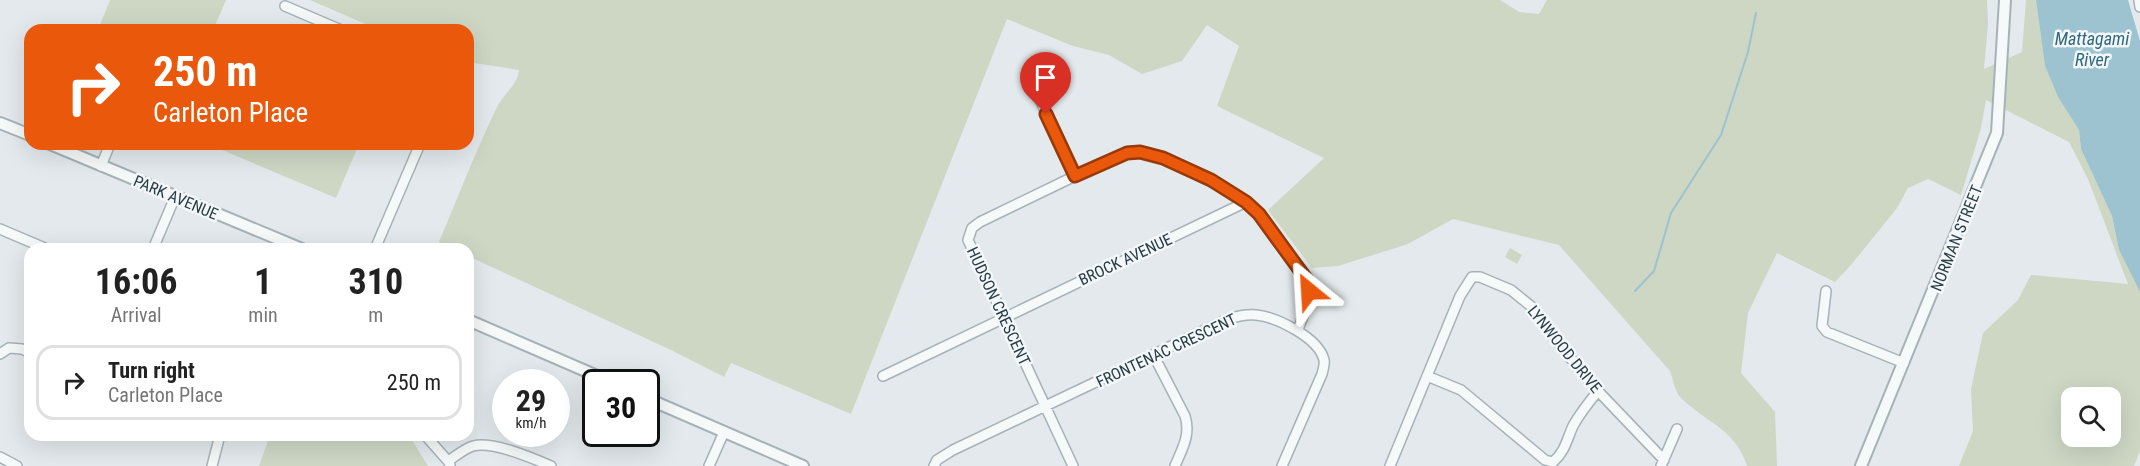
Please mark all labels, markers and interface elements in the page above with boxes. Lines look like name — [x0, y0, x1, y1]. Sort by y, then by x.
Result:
water label: Mattagami River — [2055, 28, 2130, 70]
text: 250 m — [153, 47, 258, 96]
icon: right — [54, 48, 132, 126]
pin — [1020, 52, 1071, 114]
icon: arrive — [1029, 61, 1062, 94]
text: Carleton Place — [153, 97, 308, 129]
street label: PARK AVENUE — [131, 171, 221, 224]
street label: NORMAN STREET — [1927, 182, 1986, 294]
street label: BROCK AVENUE — [1076, 230, 1175, 289]
street label: HUDSON CRESCENT — [963, 244, 1034, 368]
position arrow — [1277, 259, 1341, 323]
text: 16:06 — [95, 261, 177, 303]
text: 1 — [254, 261, 272, 303]
text: 310 — [349, 261, 403, 303]
street label: LYNWOOD DRIVE — [1524, 302, 1606, 397]
text: Arrival — [111, 303, 162, 327]
text: min — [248, 303, 278, 327]
text: m — [368, 303, 383, 327]
street label: FRONTENAC CRESCENT — [1093, 310, 1239, 391]
text: Turn right — [108, 358, 195, 383]
icon: right — [57, 366, 90, 399]
speed limit sign: 30 — [582, 369, 660, 447]
text: 250 m — [387, 370, 441, 395]
text: Carleton Place — [108, 383, 223, 407]
text: 29 — [516, 383, 546, 418]
map controls — [2061, 387, 2121, 447]
button: search — [2061, 387, 2121, 447]
text: km/h — [516, 414, 546, 432]

